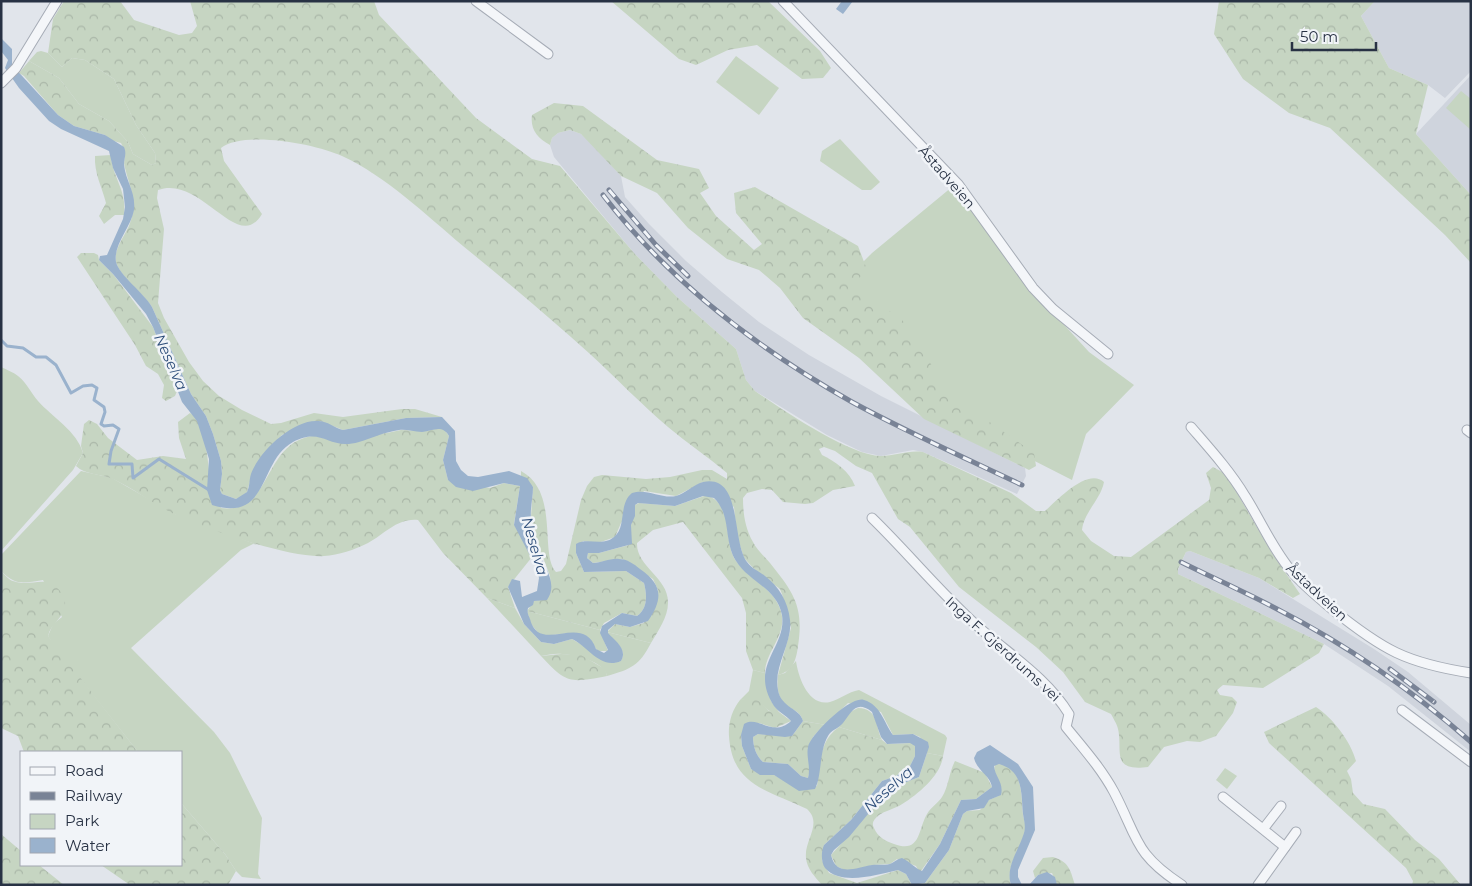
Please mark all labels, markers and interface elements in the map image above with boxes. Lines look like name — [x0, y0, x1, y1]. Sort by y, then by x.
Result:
scale bar — [1292, 20, 1376, 52]
text: 50 m — [1300, 27, 1338, 46]
street label: Åstadveien — [915, 141, 980, 212]
water label: Neselva — [150, 331, 192, 393]
water label: Neselva — [518, 515, 552, 577]
street label: Åstadveien — [1283, 558, 1352, 625]
street label: Inga F. Gjerdrums vei — [942, 593, 1064, 705]
legend — [20, 751, 182, 866]
text: Road — [65, 761, 104, 780]
water label: Neselva — [859, 762, 917, 816]
text: Railway — [65, 786, 123, 805]
text: Park — [65, 811, 99, 830]
text: Water — [65, 836, 111, 855]

